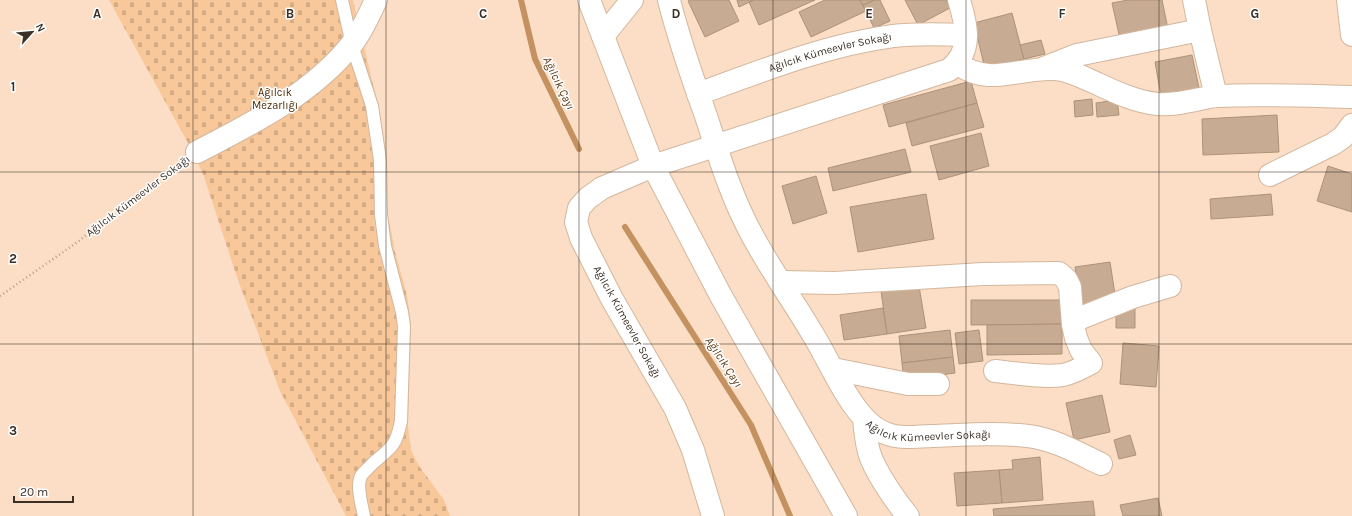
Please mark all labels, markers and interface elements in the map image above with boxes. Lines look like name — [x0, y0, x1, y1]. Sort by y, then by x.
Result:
text: A — [93, 6, 101, 21]
text: B — [286, 6, 294, 21]
text: C — [479, 6, 487, 21]
text: D — [672, 6, 681, 21]
text: E — [865, 6, 873, 21]
text: F — [1058, 6, 1066, 21]
text: G — [1251, 6, 1259, 21]
north arrow — [12, 12, 52, 52]
text: N — [33, 21, 48, 34]
street label: Ağılcık Kümeevler Sokağı — [767, 30, 893, 74]
water label: Ağılcık Çayı — [540, 54, 578, 112]
text: 1 — [11, 79, 15, 94]
park label: Ağılcık Mezarlığı — [252, 86, 298, 112]
street label: Ağılcık Kümeevler Sokağı — [83, 153, 193, 239]
text: 2 — [9, 251, 17, 266]
street label: Ağılcık Kümeevler Sokağı — [591, 263, 663, 381]
water label: Ağılcık Çayı — [703, 334, 745, 390]
street label: Ağılcık Kümeevler Sokağı — [863, 417, 991, 444]
text: 3 — [9, 423, 17, 438]
scale bar — [14, 478, 73, 504]
text: 20 m — [20, 485, 48, 499]

